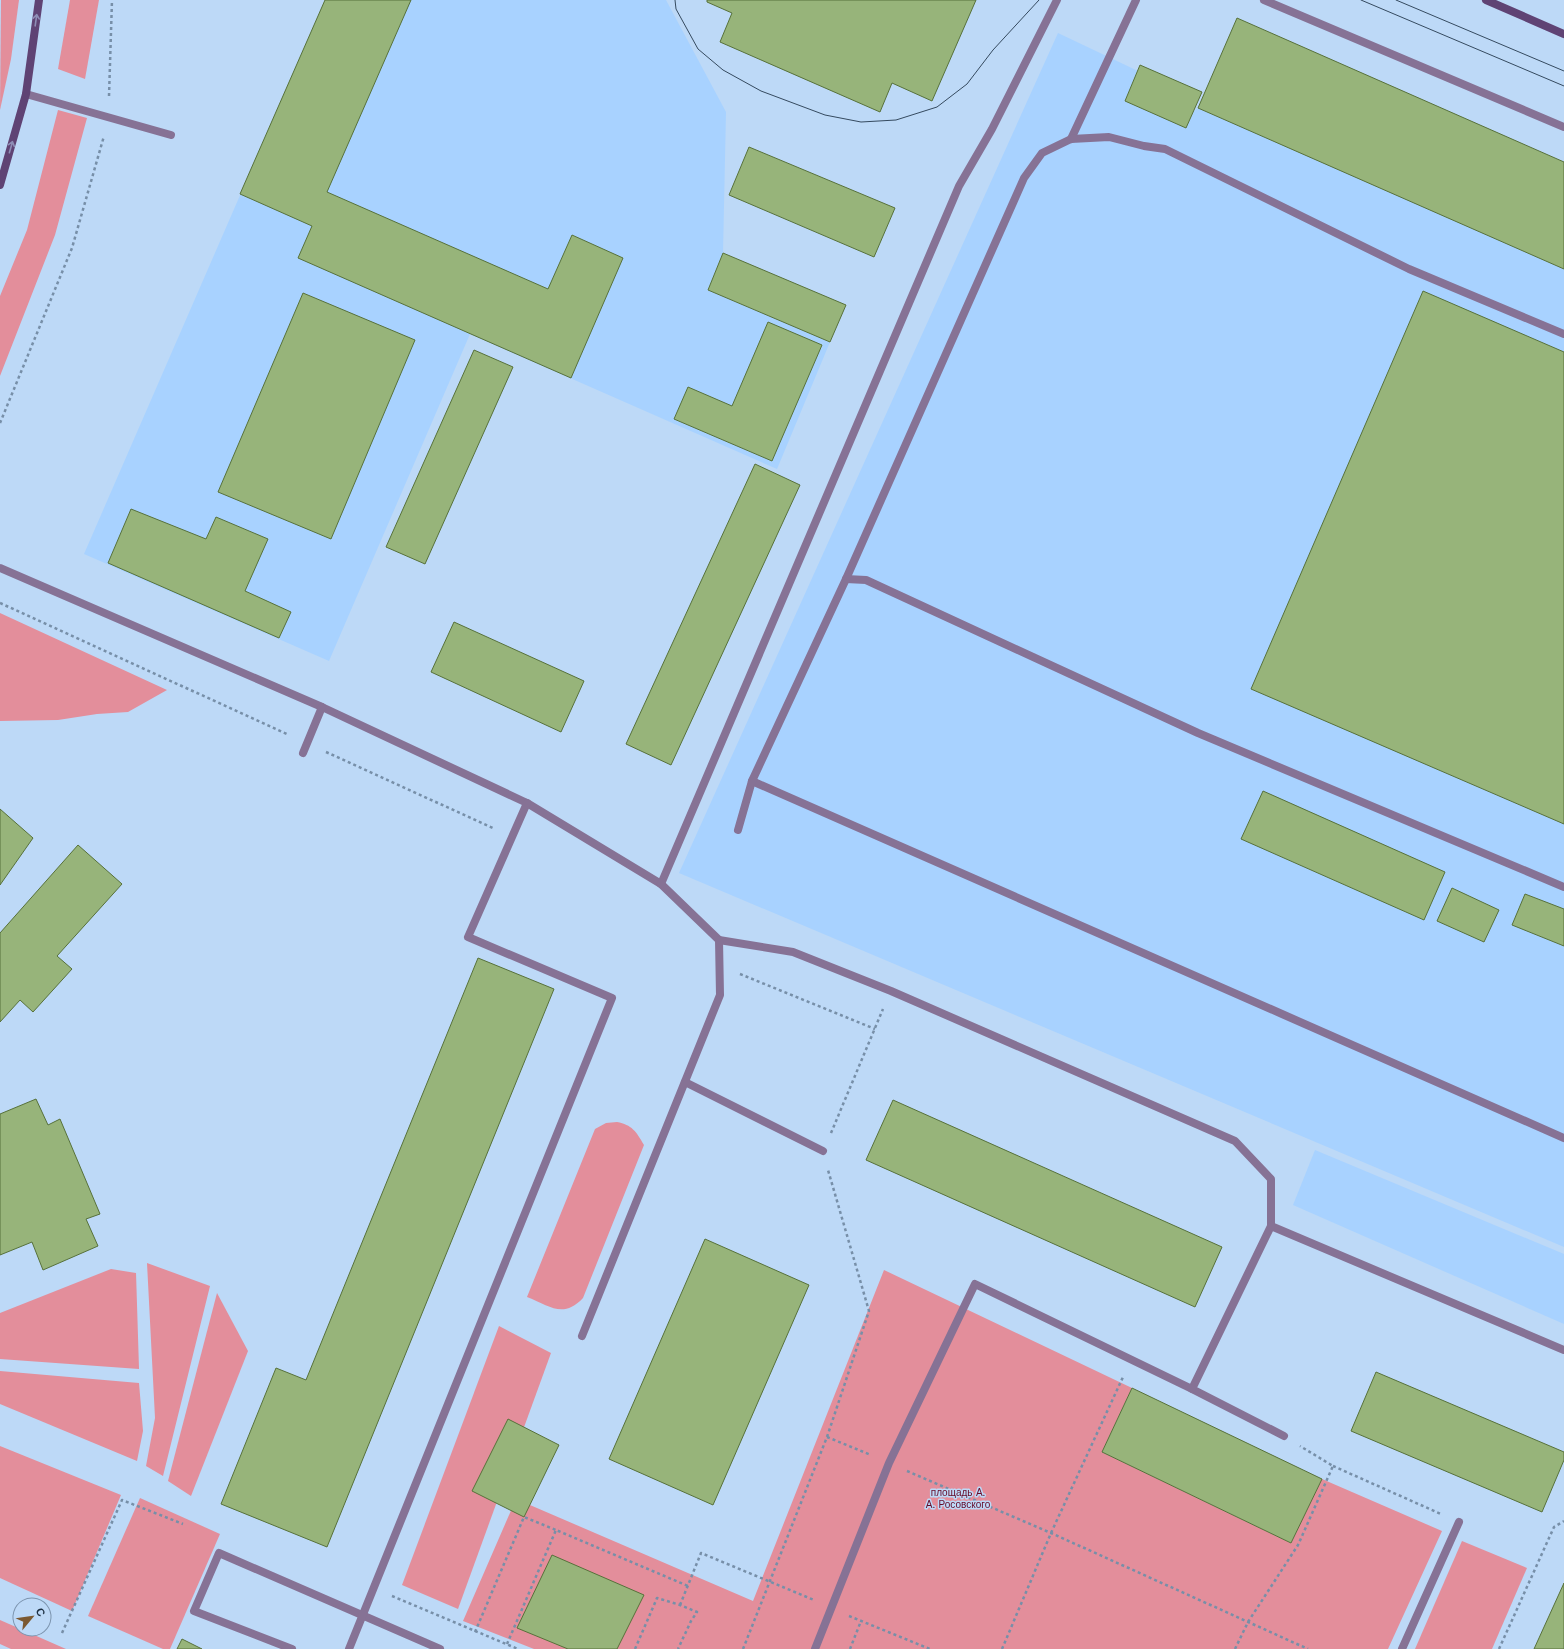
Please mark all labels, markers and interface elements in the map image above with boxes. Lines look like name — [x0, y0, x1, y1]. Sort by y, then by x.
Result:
one-way arrow — [32, 14, 40, 27]
one-way arrow — [8, 141, 15, 154]
park label: площадь А. А. Росовского — [926, 1487, 991, 1510]
north arrow — [12, 1597, 52, 1637]
text: С — [33, 1606, 48, 1619]

